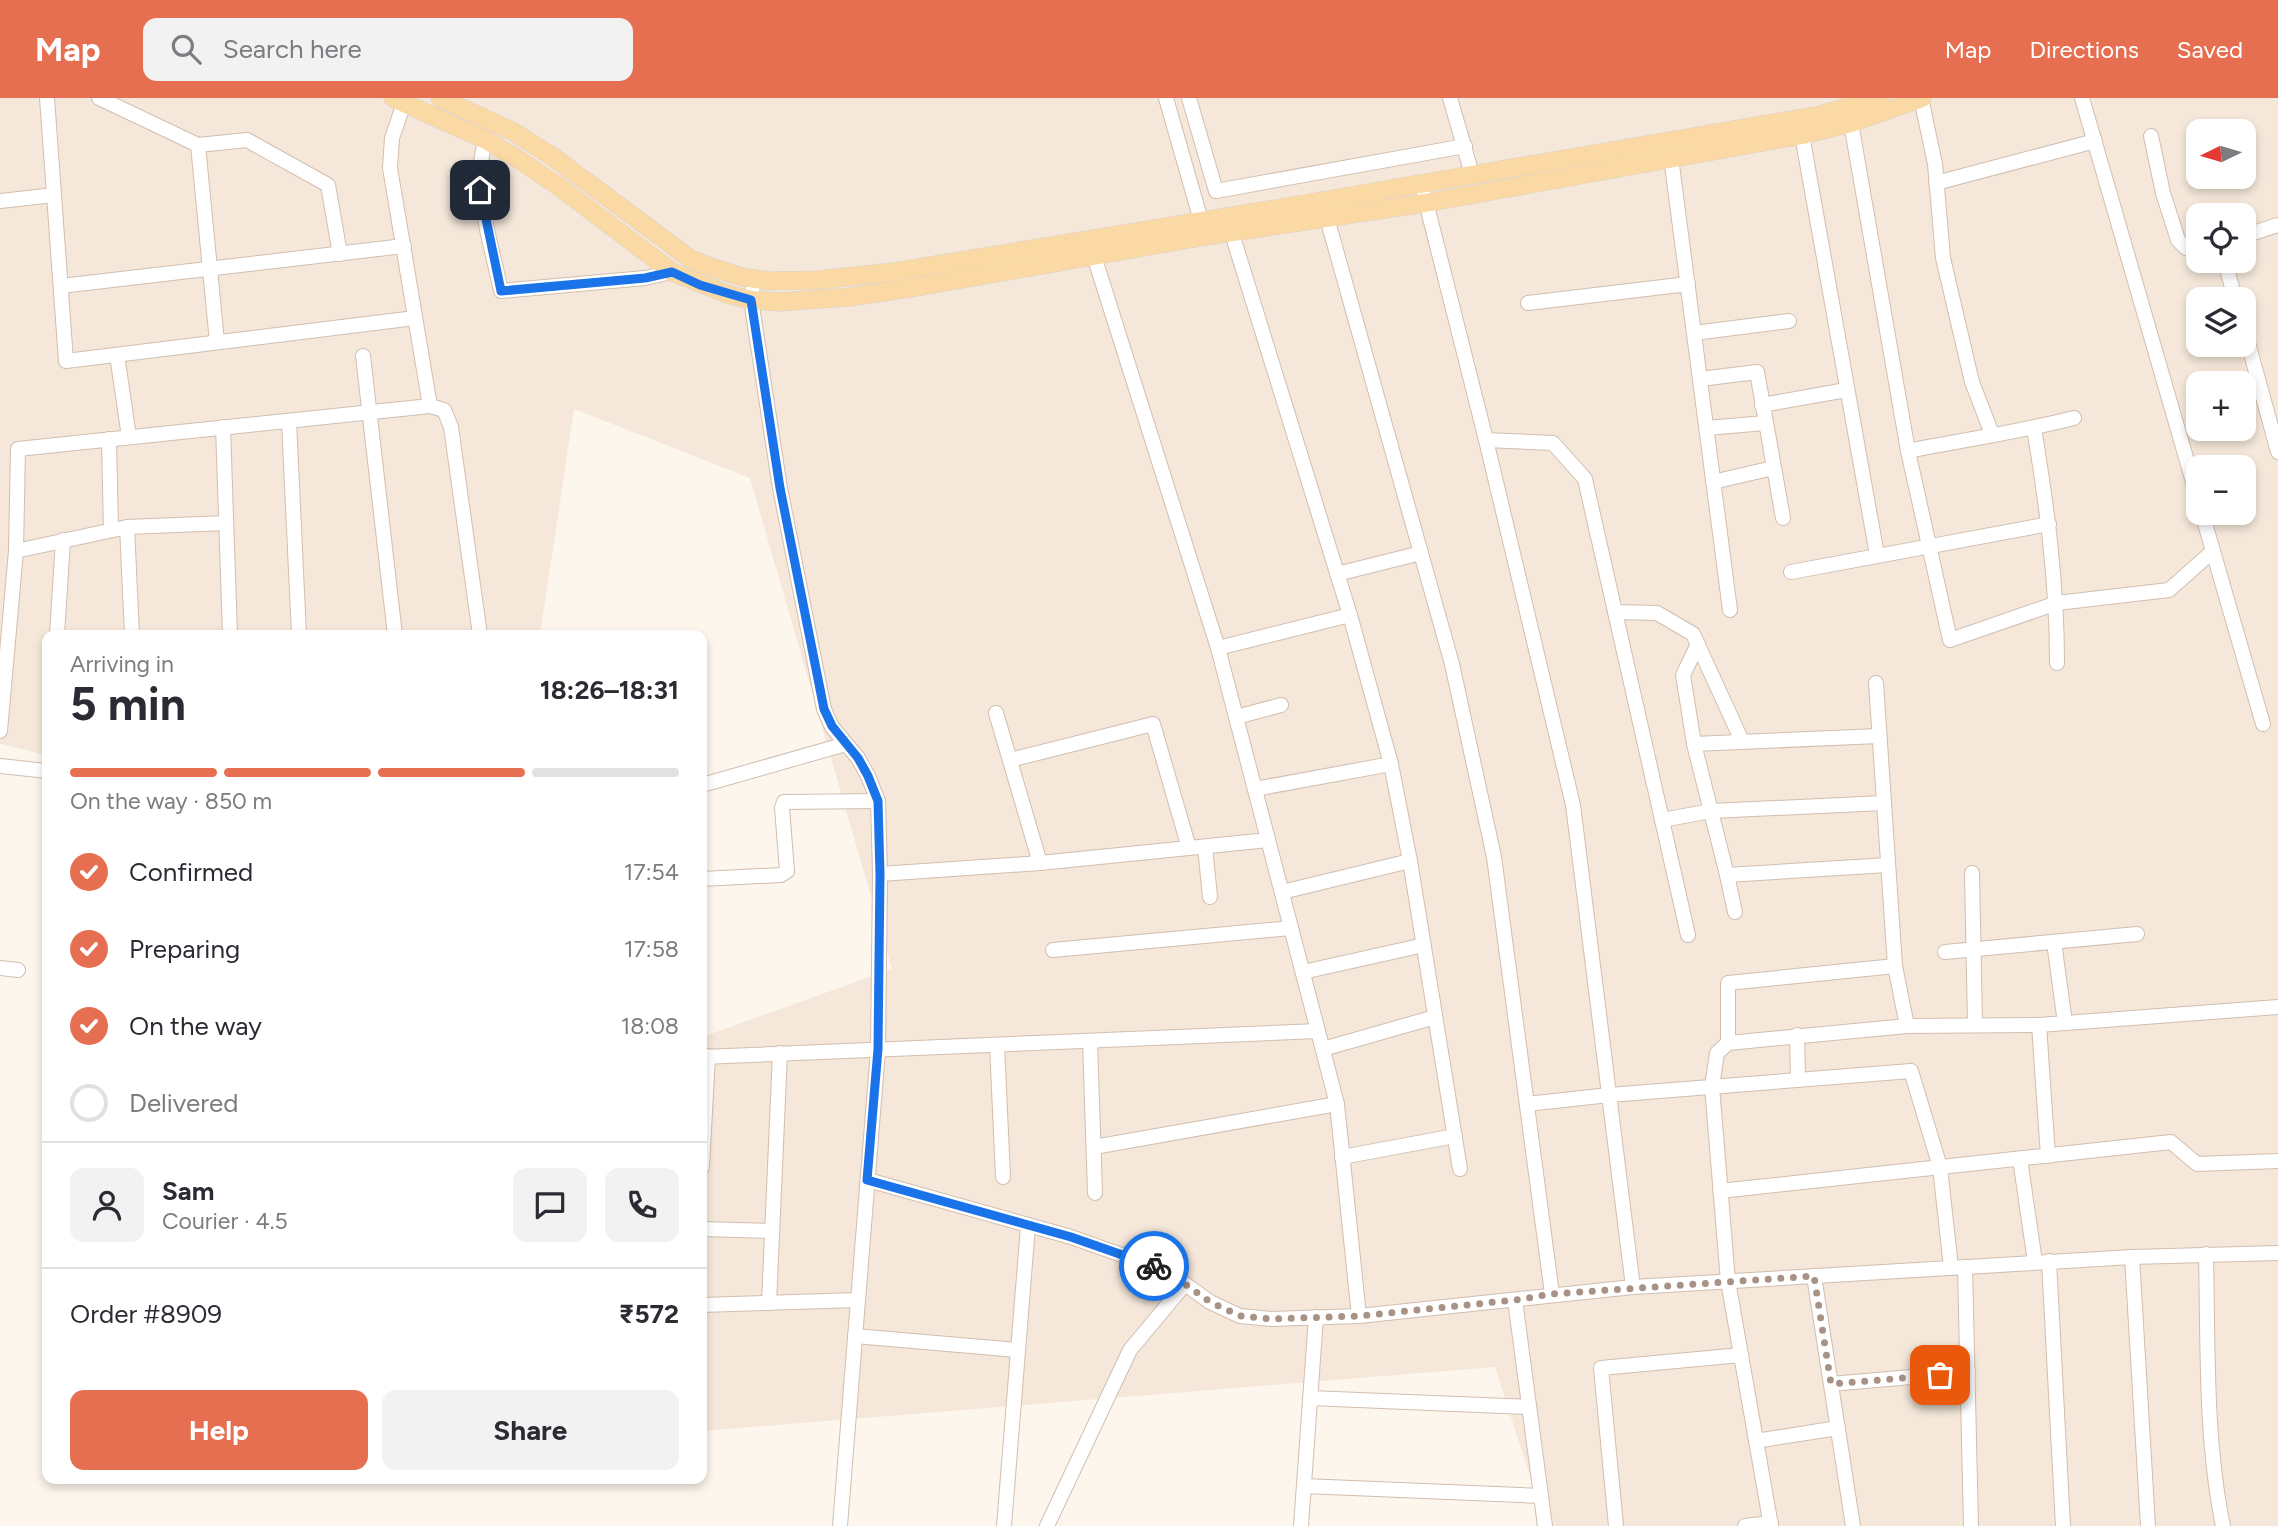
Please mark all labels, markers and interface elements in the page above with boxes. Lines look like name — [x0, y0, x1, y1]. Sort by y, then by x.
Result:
search box — [143, 18, 633, 81]
text: Map — [35, 30, 101, 69]
icon: search — [167, 30, 205, 68]
text: Search here — [223, 33, 362, 65]
text: Map — [1945, 35, 1991, 64]
text: Directions — [2029, 35, 2139, 64]
text: Saved — [2177, 35, 2243, 64]
north arrow — [2186, 119, 2256, 189]
map controls — [2186, 119, 2256, 525]
pin — [450, 160, 510, 220]
icon: home — [461, 171, 499, 209]
button: locate — [2186, 203, 2256, 273]
button: layers — [2186, 287, 2256, 357]
button: + — [2186, 371, 2256, 441]
button: − — [2186, 455, 2256, 525]
text: Arriving in — [70, 650, 174, 678]
text: 18:26–18:31 — [540, 674, 679, 706]
text: 5 min — [70, 676, 186, 732]
text: On the way · 850 m — [70, 787, 272, 815]
icon: check — [70, 853, 108, 891]
text: Confirmed — [129, 856, 253, 888]
text: 17:54 — [624, 858, 679, 886]
icon: check — [70, 930, 108, 968]
text: Preparing — [129, 933, 240, 965]
text: 17:58 — [624, 935, 679, 963]
icon: check — [70, 1007, 108, 1045]
text: On the way — [129, 1010, 262, 1042]
text: 18:08 — [621, 1012, 679, 1040]
text: Delivered — [129, 1087, 238, 1119]
button: person — [70, 1168, 144, 1242]
button: chat — [513, 1168, 587, 1242]
button: phone — [605, 1168, 679, 1242]
text: Sam — [162, 1175, 214, 1207]
text: Courier · 4.5 — [162, 1207, 288, 1235]
courier — [1119, 1231, 1189, 1301]
icon: bike — [1135, 1247, 1173, 1285]
text: Order #8909 — [70, 1298, 222, 1330]
text: ₹572 — [619, 1298, 679, 1330]
pin — [1910, 1345, 1970, 1405]
icon: bag — [1921, 1356, 1959, 1394]
button: Help — [70, 1390, 368, 1470]
button: Share — [382, 1390, 679, 1470]

